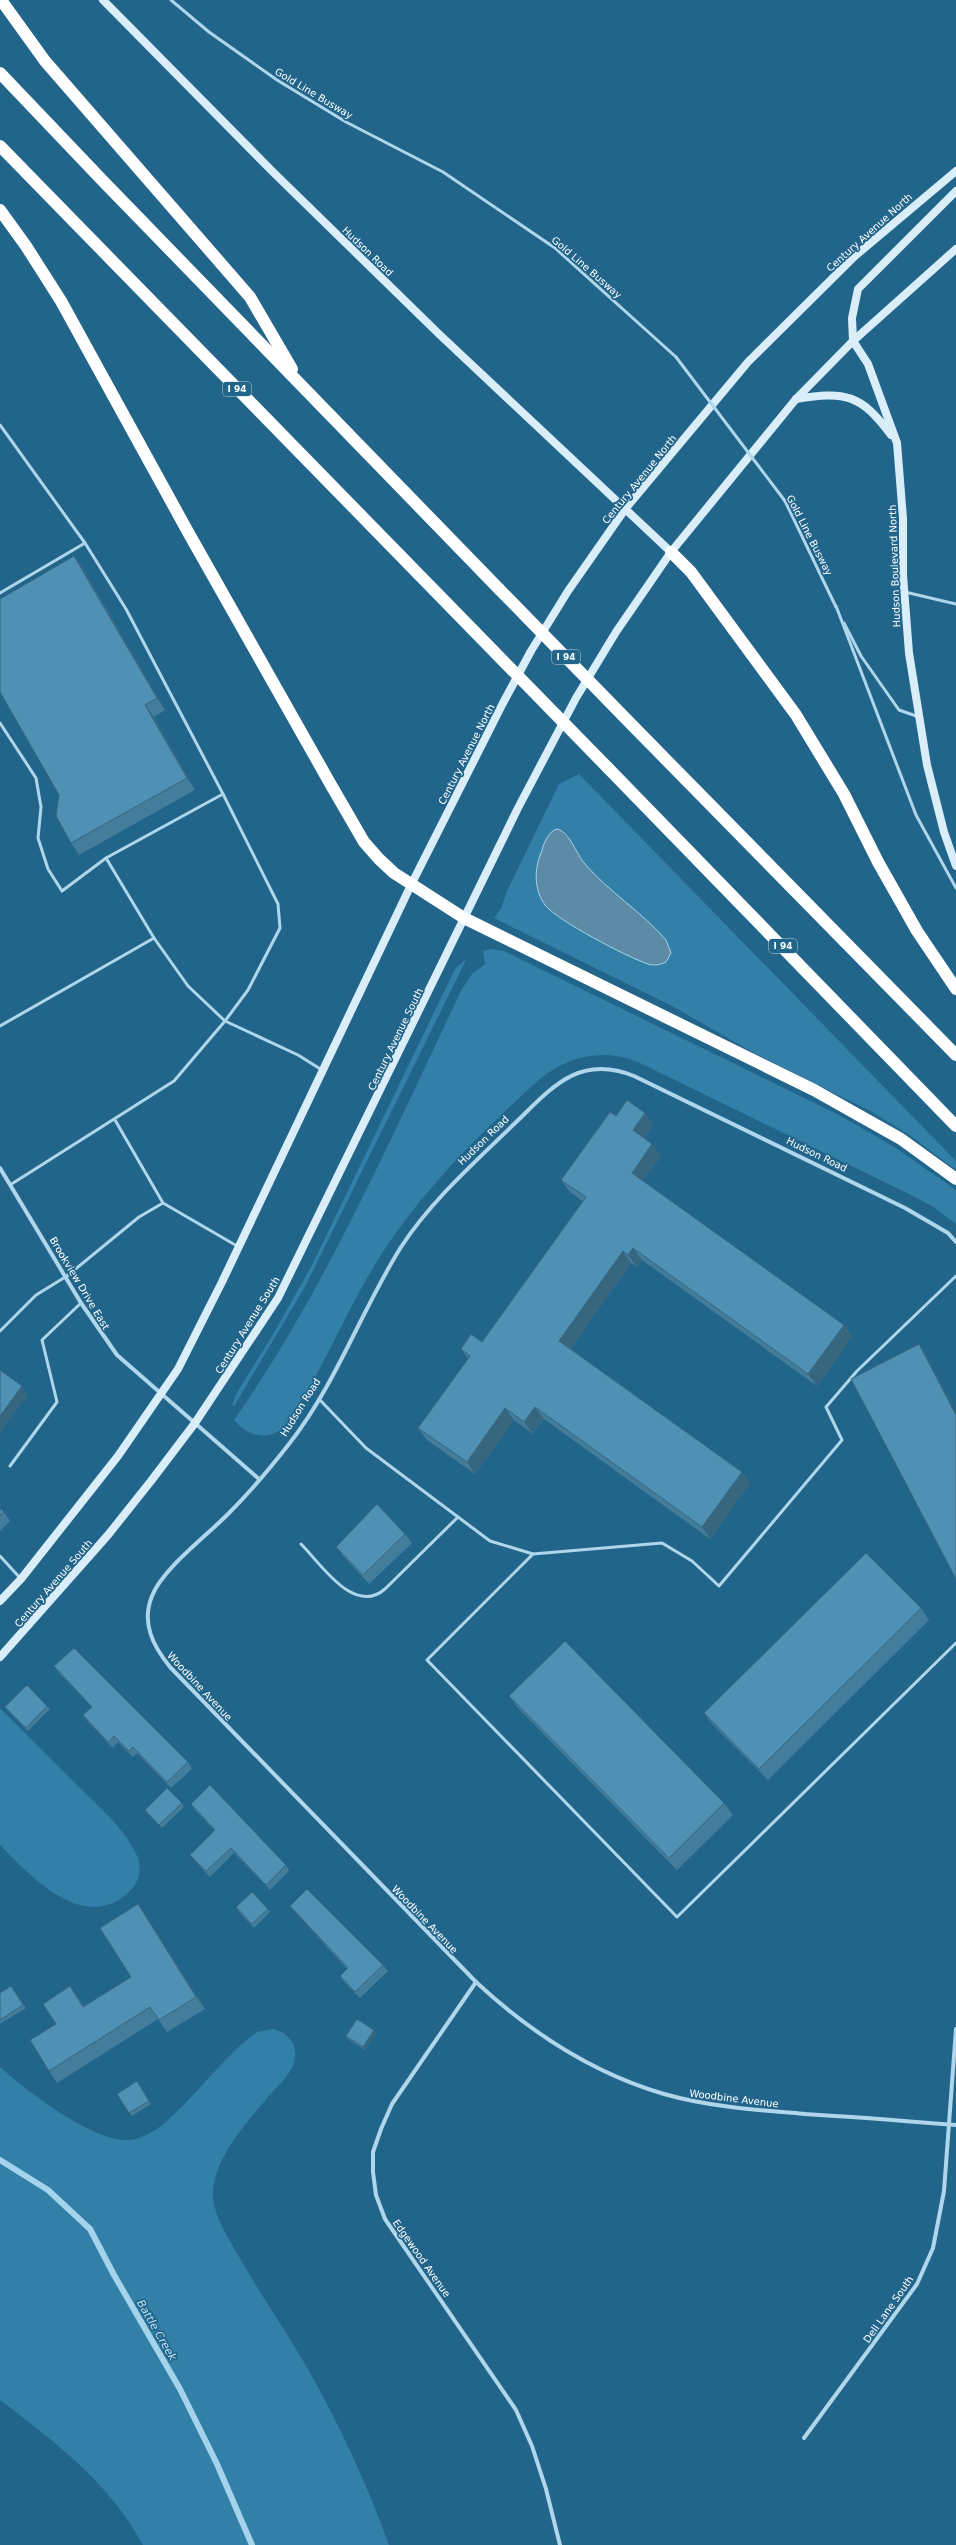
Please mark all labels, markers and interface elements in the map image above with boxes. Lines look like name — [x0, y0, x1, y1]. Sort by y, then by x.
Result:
street label: Gold Line Busway — [273, 66, 355, 121]
street label: Century Avenue North — [824, 191, 914, 274]
street label: Hudson Road — [340, 224, 395, 278]
street label: Gold Line Busway — [550, 234, 624, 301]
road number: I 94 — [223, 382, 251, 396]
street label: Century Avenue North — [600, 433, 679, 526]
street label: Gold Line Busway — [784, 493, 835, 577]
street label: Hudson Boulevard North — [887, 504, 902, 628]
road number: I 94 — [552, 650, 580, 664]
street label: Century Avenue North — [436, 702, 497, 806]
road number: I 94 — [769, 939, 797, 953]
street label: Century Avenue South — [366, 986, 425, 1092]
street label: Hudson Road — [456, 1113, 511, 1167]
street label: Hudson Road — [785, 1135, 849, 1174]
street label: Brookview Drive East — [47, 1235, 112, 1332]
street label: Century Avenue South — [213, 1275, 282, 1376]
street label: Hudson Road — [278, 1376, 323, 1438]
street label: Century Avenue South — [12, 1537, 94, 1629]
street label: Woodbine Avenue — [165, 1650, 234, 1723]
street label: Woodbine Avenue — [389, 1883, 460, 1955]
street label: Woodbine Avenue — [689, 2088, 779, 2109]
street label: Edgewood Avenue — [391, 2217, 453, 2299]
street label: Dell Lane South — [861, 2274, 916, 2345]
water label: Battle Creek — [134, 2297, 180, 2364]

